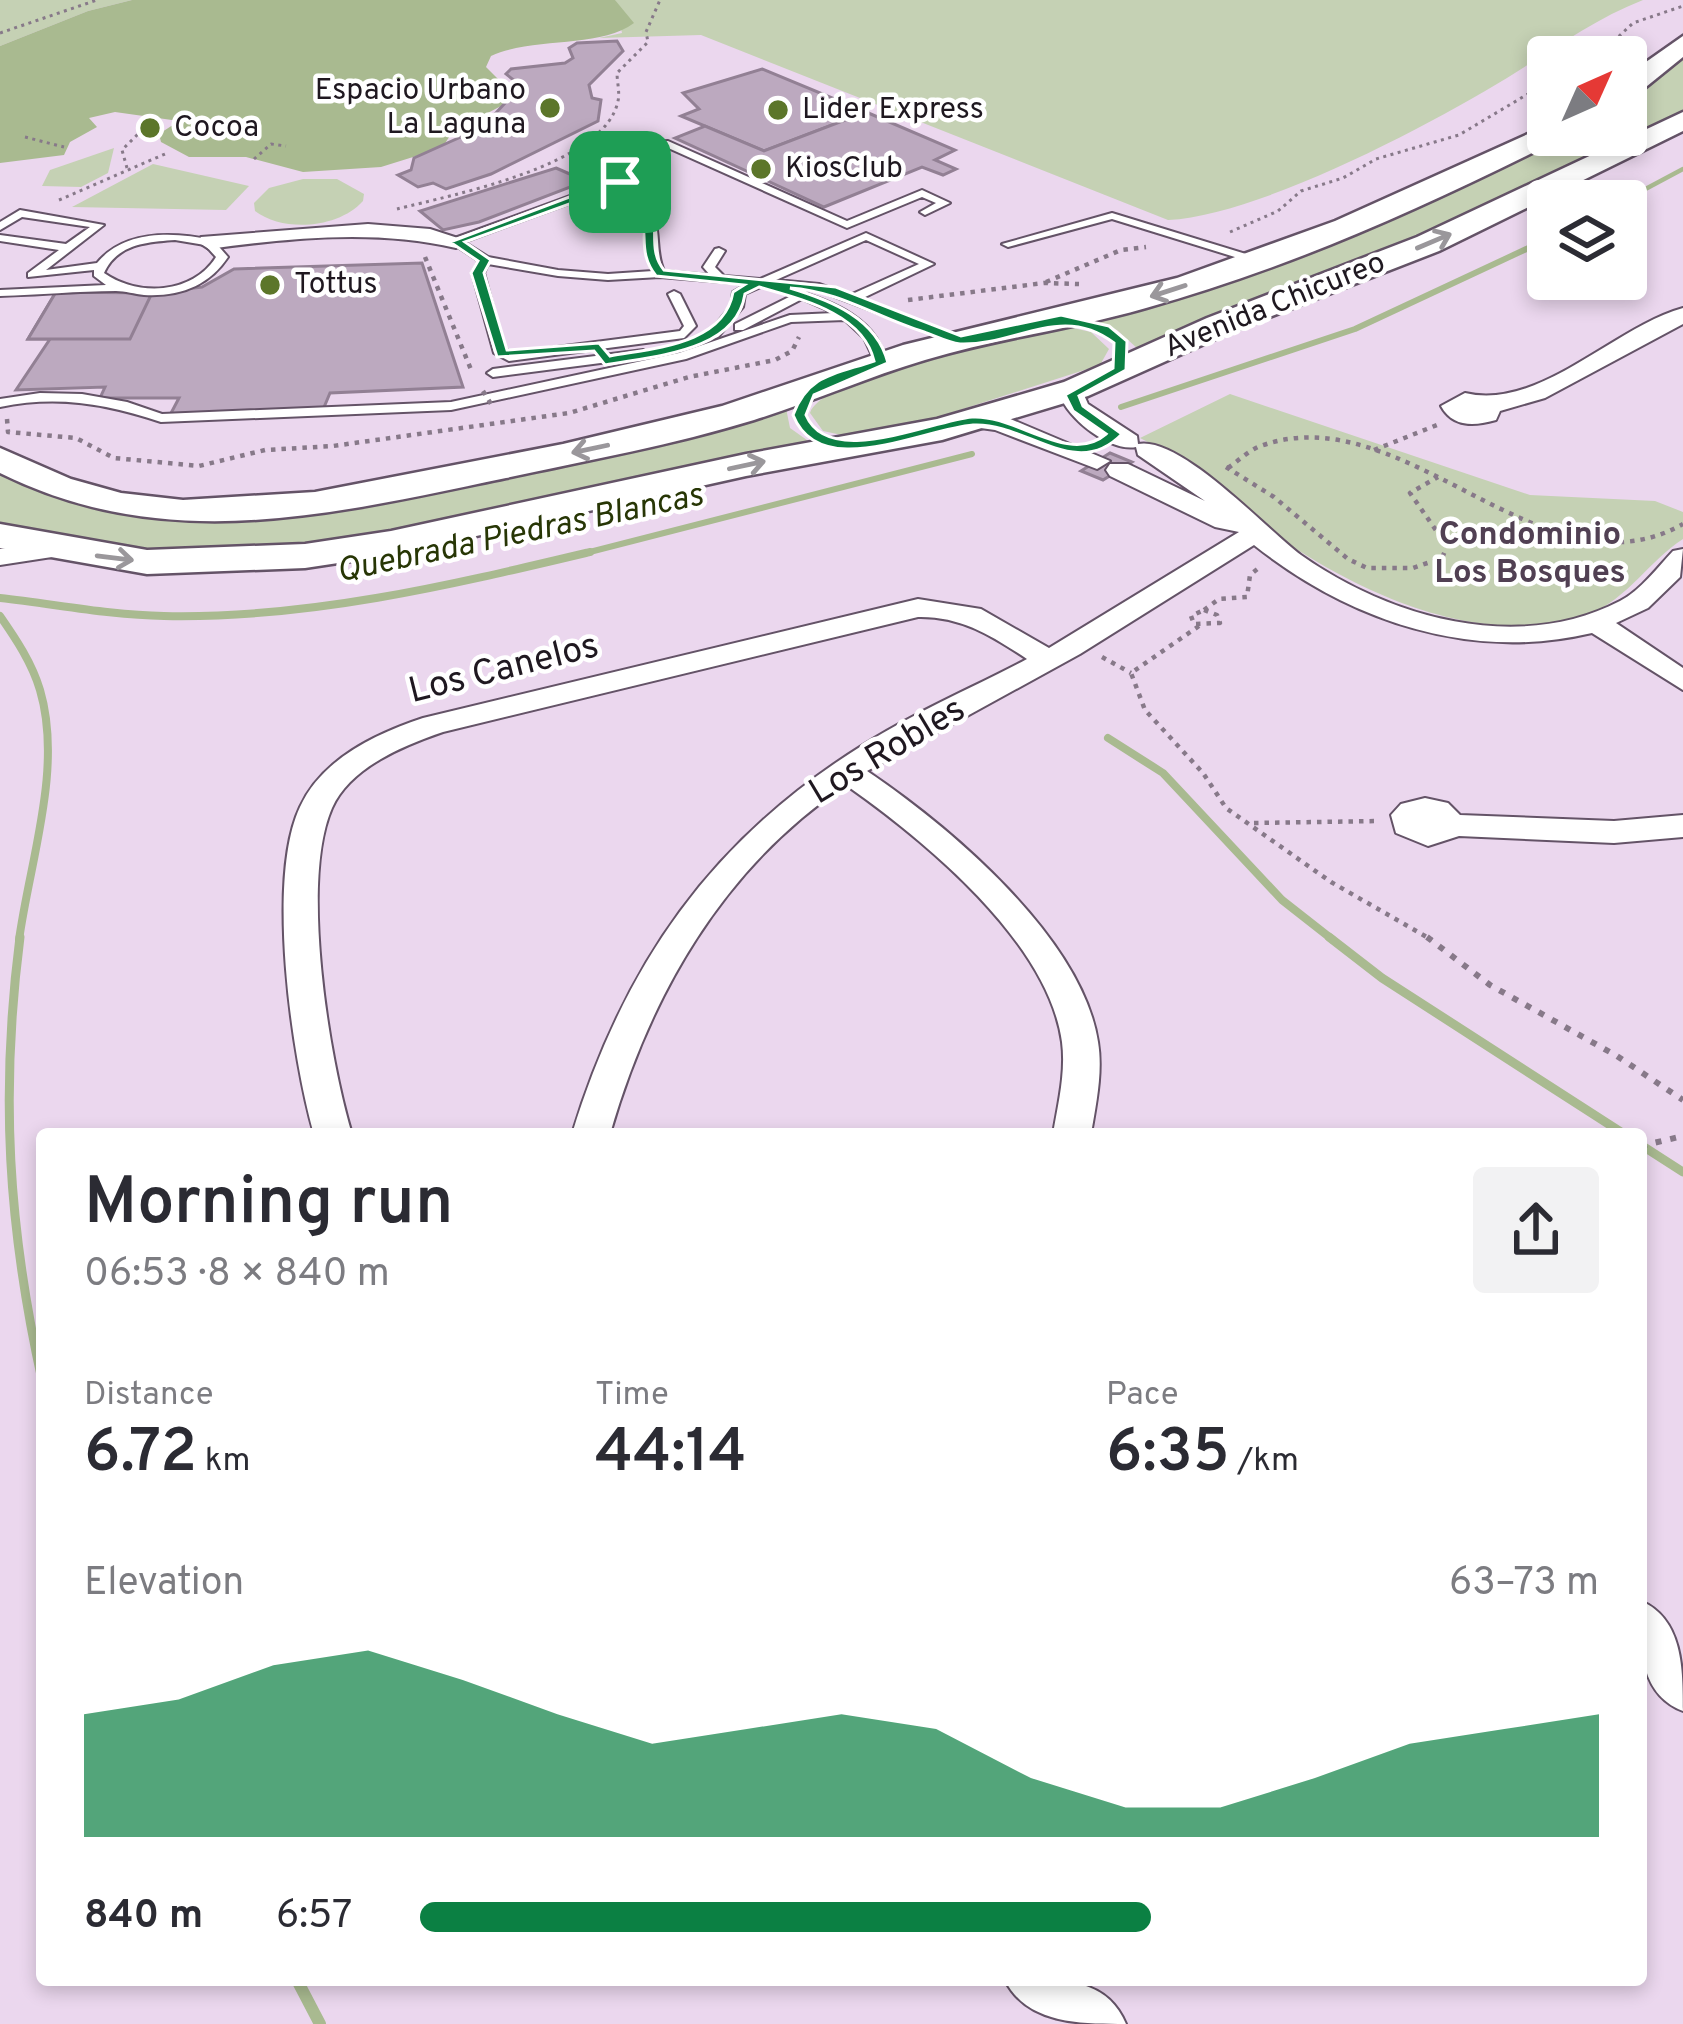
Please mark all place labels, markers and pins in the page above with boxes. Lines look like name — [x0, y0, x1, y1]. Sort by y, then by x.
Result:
place label: Espacio Urbano La Laguna — [315, 73, 526, 144]
place label: Lider Express — [802, 92, 984, 129]
marker: Espacio Urbano La Laguna — [537, 95, 563, 121]
marker: Lider Express — [765, 97, 791, 123]
place label: Cocoa — [174, 110, 259, 147]
marker: Cocoa — [137, 115, 163, 141]
pin — [569, 131, 671, 233]
place label: KiosClub — [785, 151, 903, 188]
marker: KiosClub — [748, 156, 774, 182]
place label: Tottus — [294, 267, 378, 304]
marker: Tottus — [257, 272, 283, 298]

